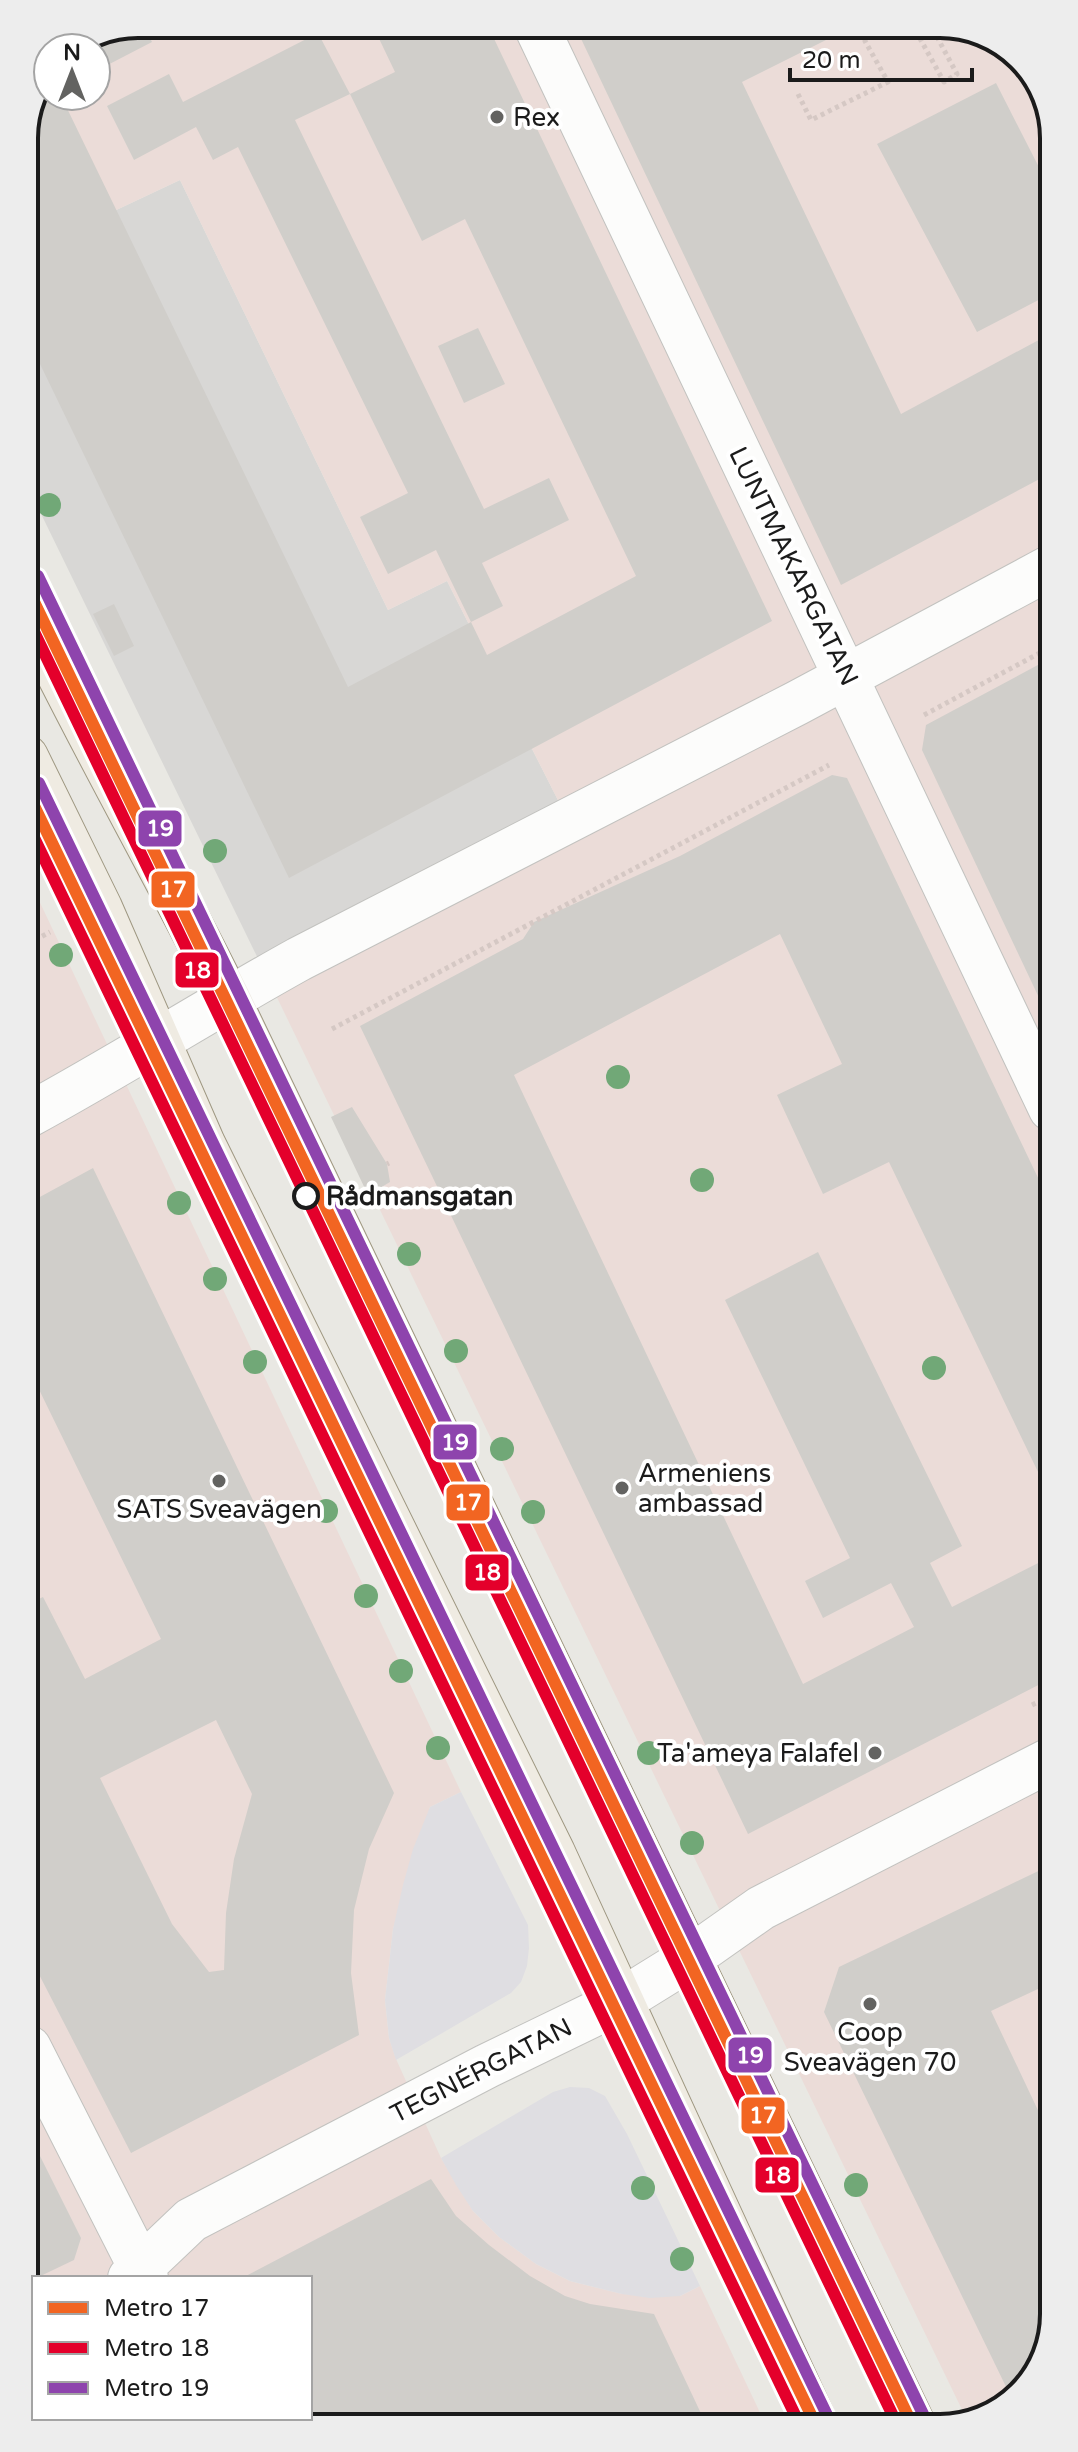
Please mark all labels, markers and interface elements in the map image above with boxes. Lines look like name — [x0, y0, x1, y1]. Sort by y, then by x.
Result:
north arrow — [32, 32, 112, 112]
scale bar — [790, 32, 972, 82]
text: N — [63, 40, 81, 66]
text: 20 m — [802, 46, 860, 75]
place label: Rex — [513, 102, 560, 133]
marker: Rex — [488, 108, 506, 126]
street label: LUNTMAKARGATAN — [722, 442, 865, 691]
line badge: 19 — [137, 809, 183, 848]
text: 19 — [146, 816, 174, 842]
line badge: 17 — [150, 870, 196, 909]
text: 17 — [159, 877, 187, 903]
line badge: 18 — [174, 951, 220, 989]
text: 18 — [183, 958, 211, 984]
place label: Rådmansgatan — [326, 1181, 513, 1212]
marker: Rådmansgatan — [293, 1183, 319, 1209]
line badge: 19 — [432, 1423, 478, 1461]
text: 19 — [441, 1430, 469, 1456]
place label: Armeniens ambassad — [638, 1458, 771, 1519]
marker: SATS Sveavägen — [210, 1472, 228, 1490]
marker: Armeniens ambassad — [613, 1479, 631, 1497]
line badge: 17 — [445, 1483, 491, 1522]
text: 17 — [454, 1490, 482, 1516]
place label: SATS Sveavägen — [116, 1494, 322, 1525]
line badge: 18 — [464, 1553, 510, 1592]
text: 18 — [473, 1560, 501, 1586]
place label: Ta'ameya Falafel — [657, 1738, 859, 1769]
marker: Ta'ameya Falafel — [866, 1744, 884, 1762]
marker: Coop Sveavägen 70 — [861, 1995, 879, 2013]
street label: TEGNÉRGATAN — [385, 2011, 577, 2130]
place label: Coop Sveavägen 70 — [784, 2017, 956, 2078]
line badge: 19 — [727, 2036, 773, 2074]
text: 19 — [736, 2043, 764, 2069]
line badge: 17 — [740, 2096, 786, 2135]
text: 17 — [749, 2103, 777, 2129]
line badge: 18 — [754, 2156, 800, 2194]
text: 18 — [763, 2163, 791, 2189]
legend — [32, 2276, 312, 2420]
text: Metro 17 — [104, 2294, 209, 2323]
text: Metro 18 — [104, 2334, 209, 2363]
text: Metro 19 — [104, 2374, 209, 2403]

